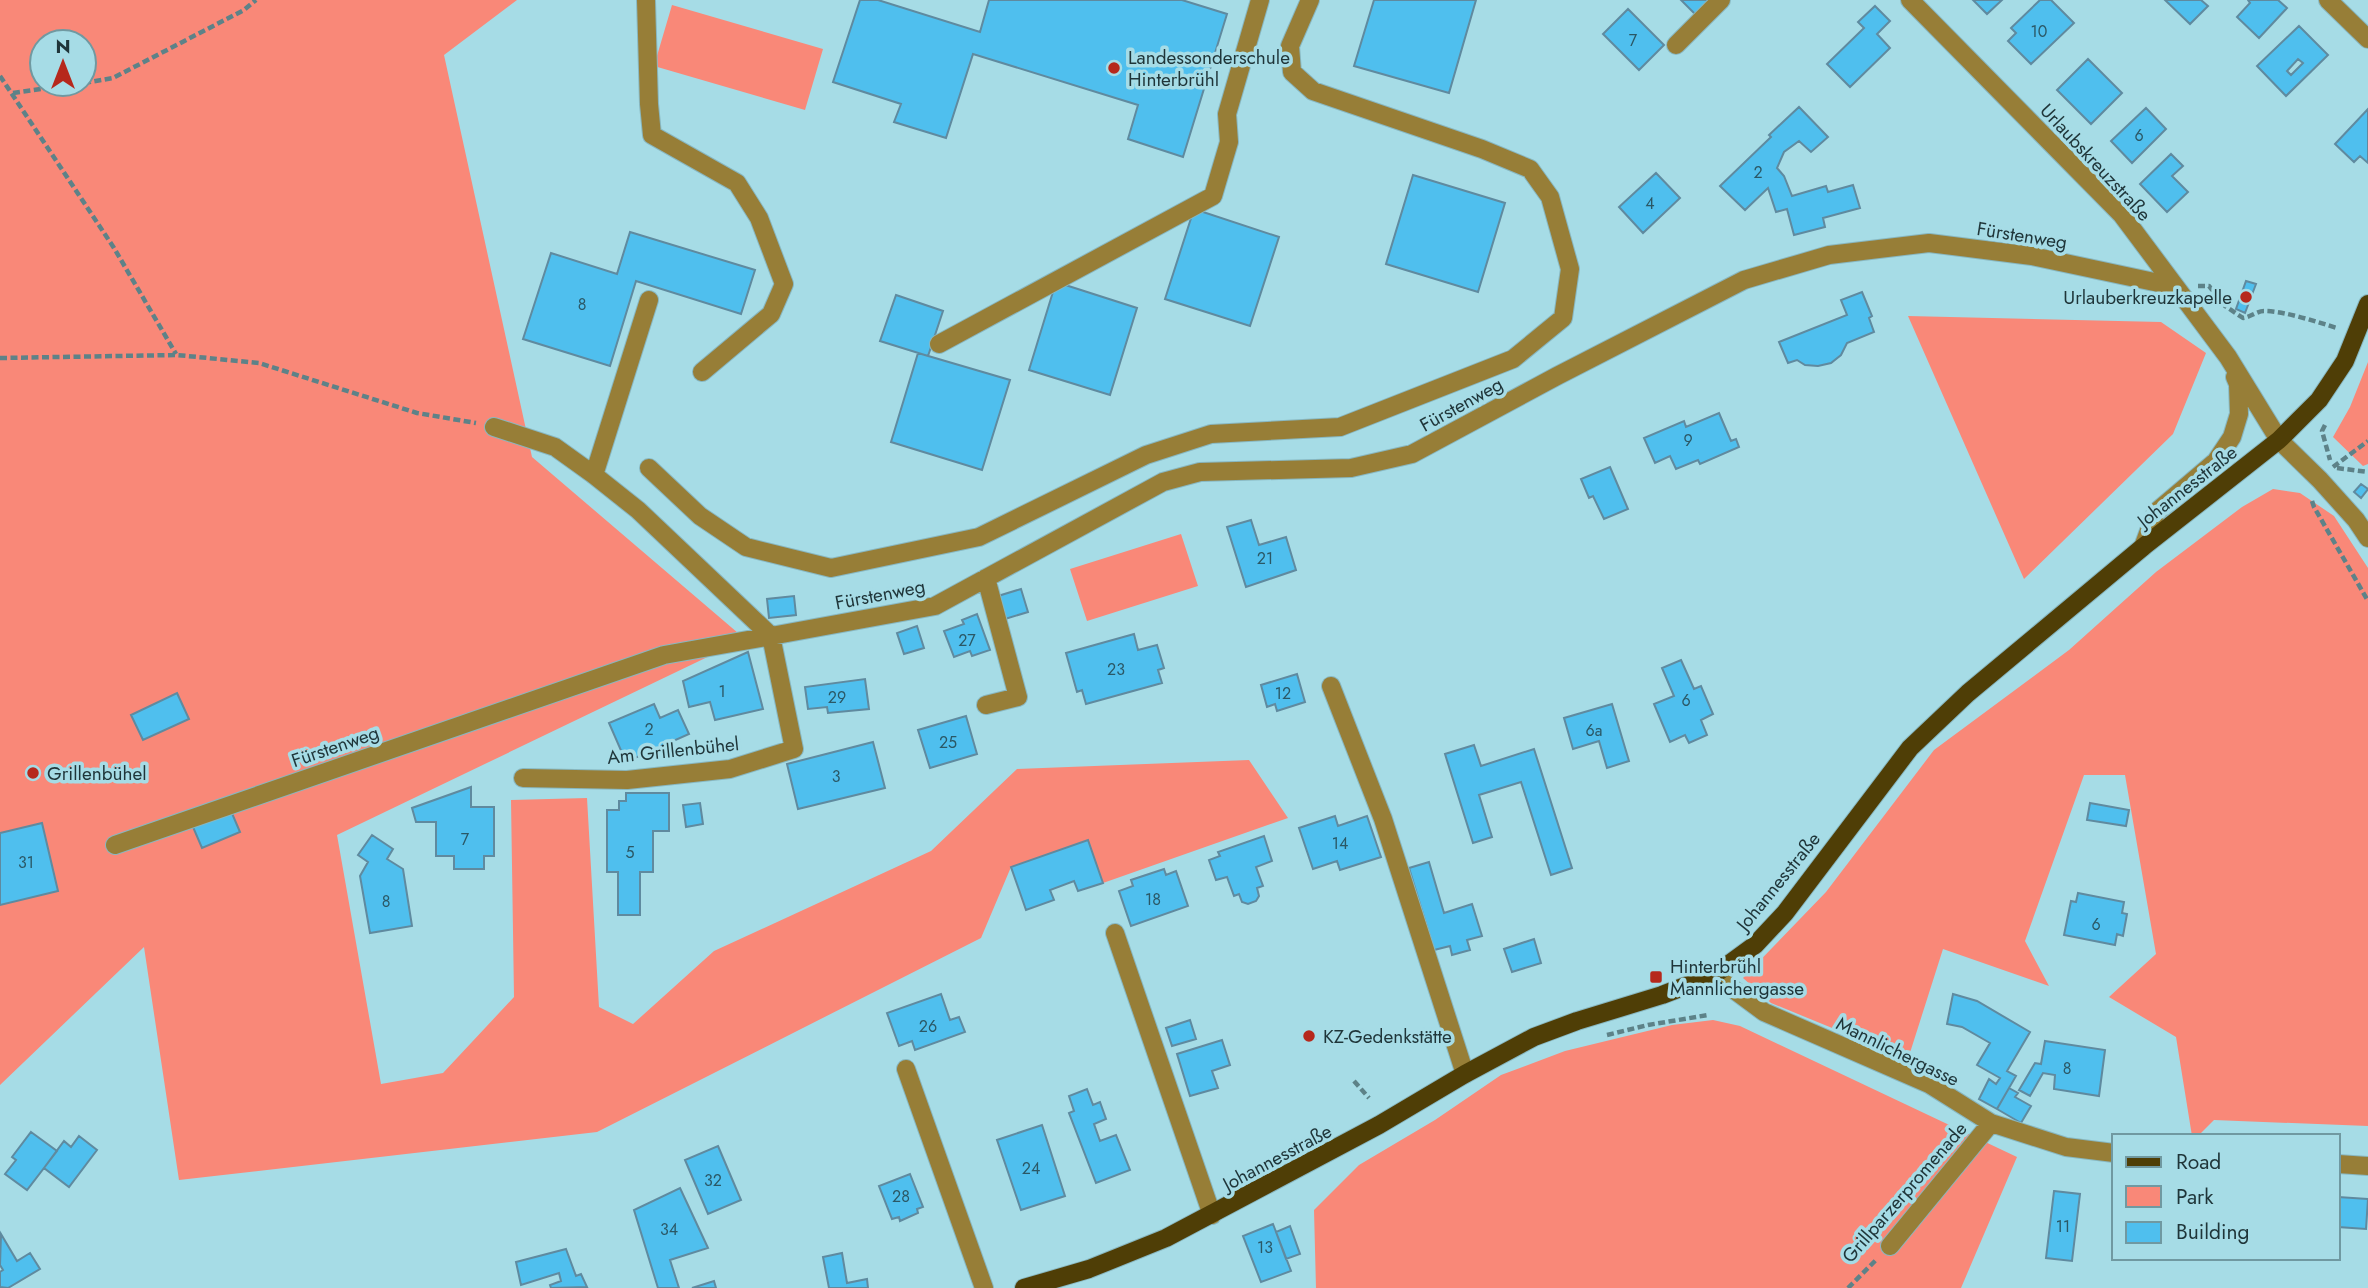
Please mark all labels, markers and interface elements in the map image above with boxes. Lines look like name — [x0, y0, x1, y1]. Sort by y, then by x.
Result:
house number: 10 — [2031, 20, 2047, 43]
north arrow — [28, 28, 98, 98]
house number: 7 — [1629, 29, 1638, 52]
text: N — [55, 33, 71, 60]
place label: Landessonderschule Hinterbrühl — [1128, 44, 1290, 93]
marker: Landessonderschule Hinterbrühl — [1106, 60, 1122, 76]
street label: Urlaubskreuzstraße — [2034, 98, 2157, 227]
house number: 6 — [2134, 124, 2144, 147]
house number: 2 — [1753, 161, 1763, 184]
house number: 4 — [1645, 192, 1655, 215]
street label: Fürstenweg — [1975, 215, 2069, 256]
place label: Urlauberkreuzkapelle — [2063, 284, 2232, 311]
marker: Urlauberkreuzkapelle — [2238, 289, 2254, 305]
house number: 8 — [578, 293, 586, 316]
street label: Fürstenweg — [1415, 371, 1508, 438]
house number: 9 — [1683, 429, 1693, 452]
street label: Johannesstraße — [2129, 439, 2243, 536]
house number: 21 — [1257, 547, 1273, 570]
street label: Fürstenweg — [833, 573, 927, 616]
house number: 27 — [958, 629, 976, 652]
house number: 23 — [1107, 658, 1125, 681]
house number: 1 — [718, 680, 726, 703]
house number: 12 — [1275, 682, 1291, 705]
house number: 29 — [828, 686, 846, 709]
house number: 6 — [1681, 689, 1691, 712]
house number: 2 — [644, 718, 654, 741]
street label: Fürstenweg — [288, 719, 383, 774]
house number: 6a — [1586, 719, 1602, 742]
street label: Am Grillenbühel — [606, 730, 740, 771]
house number: 25 — [939, 731, 957, 754]
place label: Grillenbühel — [47, 760, 147, 787]
marker: Grillenbühel — [25, 765, 41, 781]
house number: 3 — [832, 765, 841, 788]
street label: Johannesstraße — [1728, 826, 1827, 939]
house number: 7 — [461, 828, 470, 851]
house number: 14 — [1332, 832, 1348, 855]
house number: 5 — [625, 841, 635, 864]
house number: 31 — [18, 851, 34, 874]
house number: 18 — [1145, 888, 1161, 911]
house number: 8 — [382, 890, 390, 913]
house number: 6 — [2091, 913, 2101, 936]
place label: Hinterbrühl Mannlichergasse — [1670, 953, 1804, 1002]
marker: Hinterbrühl Mannlichergasse — [1648, 969, 1664, 985]
street label: Mannlichergasse — [1832, 1010, 1964, 1093]
house number: 26 — [919, 1015, 937, 1038]
place label: KZ-Gedenkstätte — [1323, 1023, 1452, 1050]
marker: KZ-Gedenkstätte — [1301, 1028, 1317, 1044]
house number: 8 — [2063, 1057, 2071, 1080]
street label: Grillparzerpromenade — [1836, 1116, 1973, 1269]
street label: Johannesstraße — [1215, 1117, 1337, 1199]
legend — [2112, 1134, 2340, 1260]
text: Road — [2176, 1147, 2221, 1177]
house number: 24 — [1022, 1157, 1040, 1180]
house number: 32 — [704, 1169, 722, 1192]
text: Park — [2176, 1182, 2214, 1212]
house number: 28 — [892, 1185, 910, 1208]
house number: 11 — [2056, 1215, 2070, 1238]
text: Building — [2176, 1217, 2249, 1247]
house number: 34 — [660, 1218, 678, 1241]
house number: 13 — [1257, 1236, 1273, 1259]

